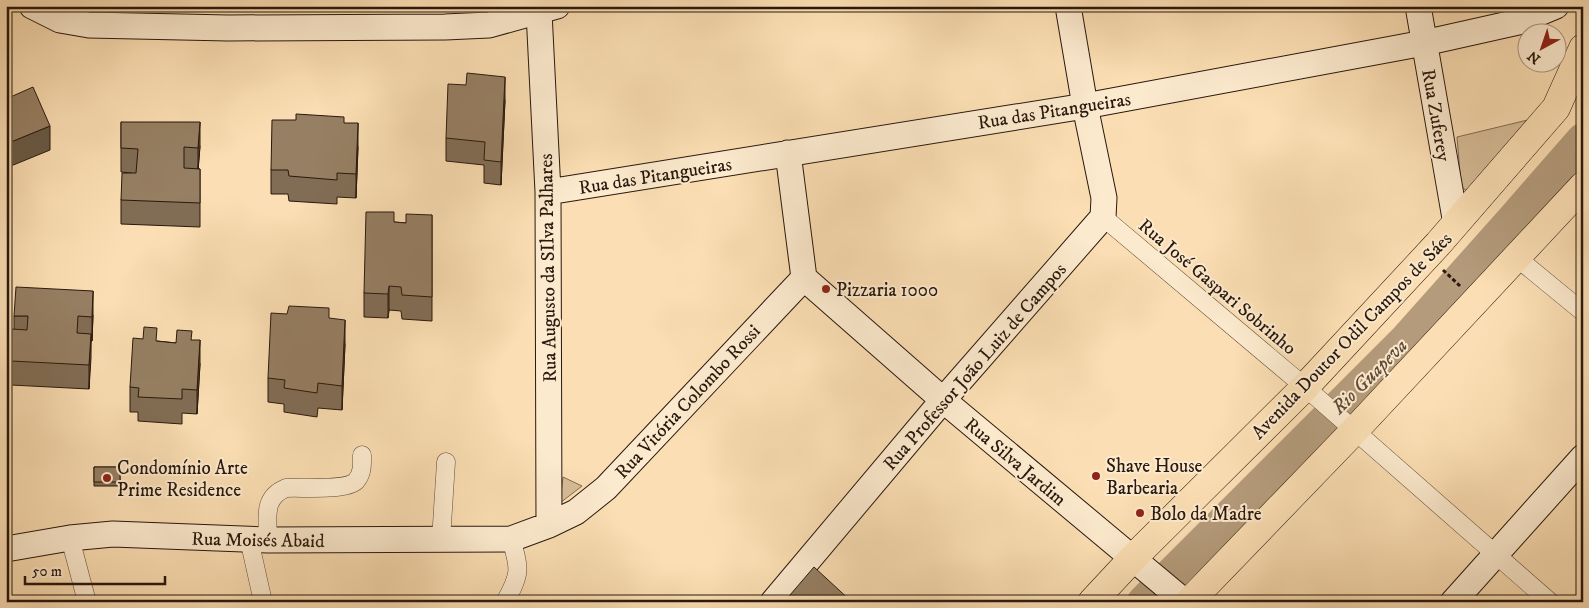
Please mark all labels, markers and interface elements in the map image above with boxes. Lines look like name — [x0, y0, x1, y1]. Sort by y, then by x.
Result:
north arrow — [1516, 22, 1566, 72]
text: N — [1524, 46, 1544, 68]
street label: Rua Zuferey — [1416, 67, 1455, 164]
street label: Rua das Pitangueiras — [976, 88, 1132, 135]
street label: Rua Augusto da SIlva Palhares — [535, 153, 562, 383]
street label: Rua das Pitangueiras — [577, 153, 733, 200]
street label: Rua José Gaspari Sobrinho — [1133, 214, 1301, 360]
street label: Avenida Doutor Odil Campos de Sáes — [1247, 228, 1457, 444]
street label: Rua Professor João Luiz de Campos — [879, 258, 1072, 475]
place label: Pizzaria 1000 — [836, 279, 938, 302]
marker: Pizzaria 1000 — [820, 283, 832, 295]
street label: Rua Vitória Colombo Rossi — [611, 320, 766, 484]
water label: Rio Guapeva — [1326, 334, 1413, 421]
street label: Rua Silva Jardim — [959, 413, 1071, 511]
place label: Shave House Barbearia — [1106, 455, 1203, 500]
place label: Condomínio Arte Prime Residence — [117, 457, 248, 502]
marker: Shave House Barbearia — [1090, 470, 1102, 482]
marker: Condomínio Arte Prime Residence — [101, 472, 113, 484]
place label: Bolo da Madre — [1150, 503, 1262, 526]
marker: Bolo da Madre — [1134, 507, 1146, 519]
street label: Rua Moisés Abaid — [191, 528, 325, 553]
scale bar — [25, 553, 165, 585]
text: 50 m — [32, 562, 62, 581]

